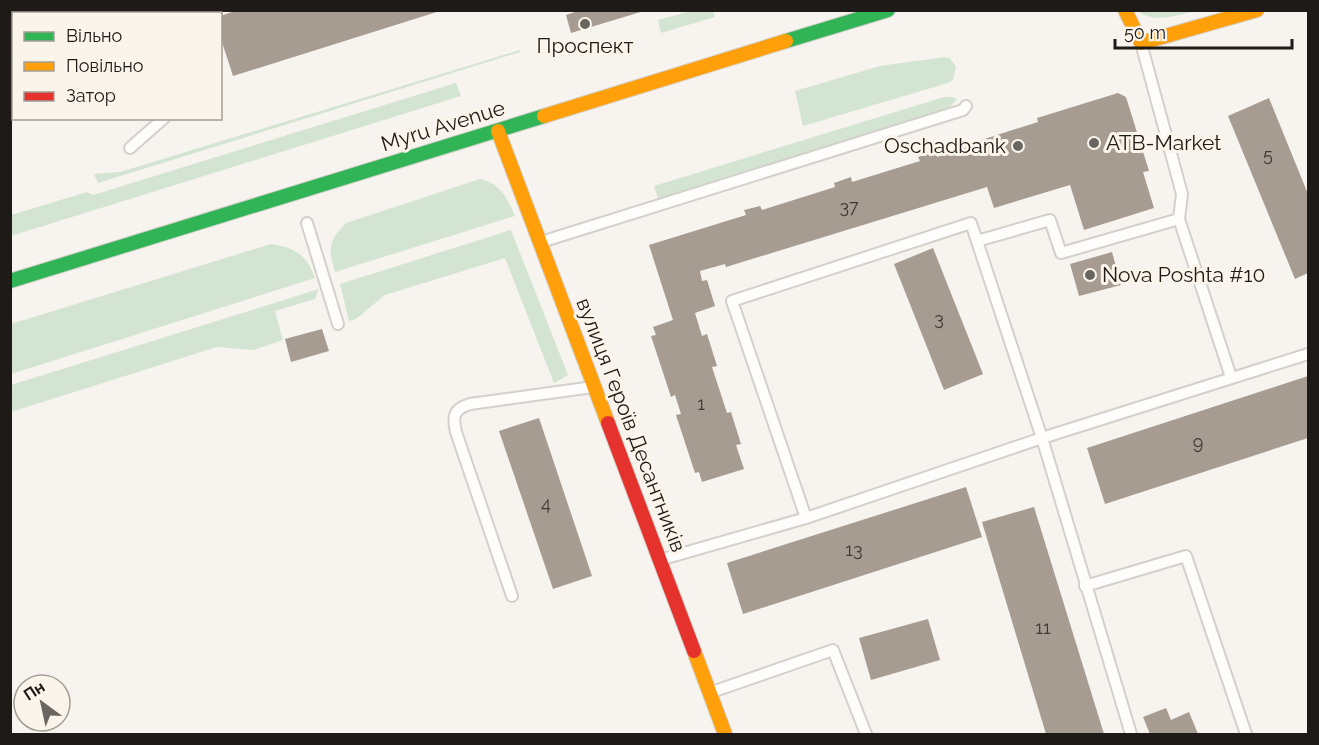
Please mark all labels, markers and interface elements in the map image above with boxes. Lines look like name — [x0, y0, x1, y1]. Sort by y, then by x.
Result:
legend — [12, 12, 222, 120]
scale bar — [1115, 12, 1292, 50]
marker: Проспект — [578, 17, 592, 31]
text: 50 m — [1124, 22, 1166, 43]
text: Вільно — [66, 25, 122, 46]
place label: Проспект — [536, 33, 634, 58]
text: Повільно — [66, 55, 144, 76]
text: Затор — [66, 85, 116, 106]
street label: Myru Avenue — [378, 95, 508, 156]
place label: ATB-Market — [1106, 130, 1221, 155]
place label: Oschadbank — [884, 133, 1006, 158]
marker: ATB-Market — [1087, 136, 1101, 150]
marker: Oschadbank — [1011, 139, 1025, 153]
house number: 5 — [1263, 144, 1273, 165]
house number: 37 — [839, 196, 859, 217]
place label: Nova Poshta #10 — [1102, 262, 1265, 287]
marker: Nova Poshta #10 — [1083, 268, 1097, 282]
street label: вулиця Героїв Десантників — [571, 294, 692, 555]
house number: 3 — [934, 308, 944, 329]
house number: 1 — [697, 393, 705, 414]
house number: 9 — [1193, 432, 1203, 453]
house number: 4 — [541, 493, 551, 514]
house number: 13 — [845, 539, 863, 560]
house number: 11 — [1035, 617, 1051, 638]
north arrow — [12, 673, 72, 733]
text: Пн — [20, 677, 48, 705]

